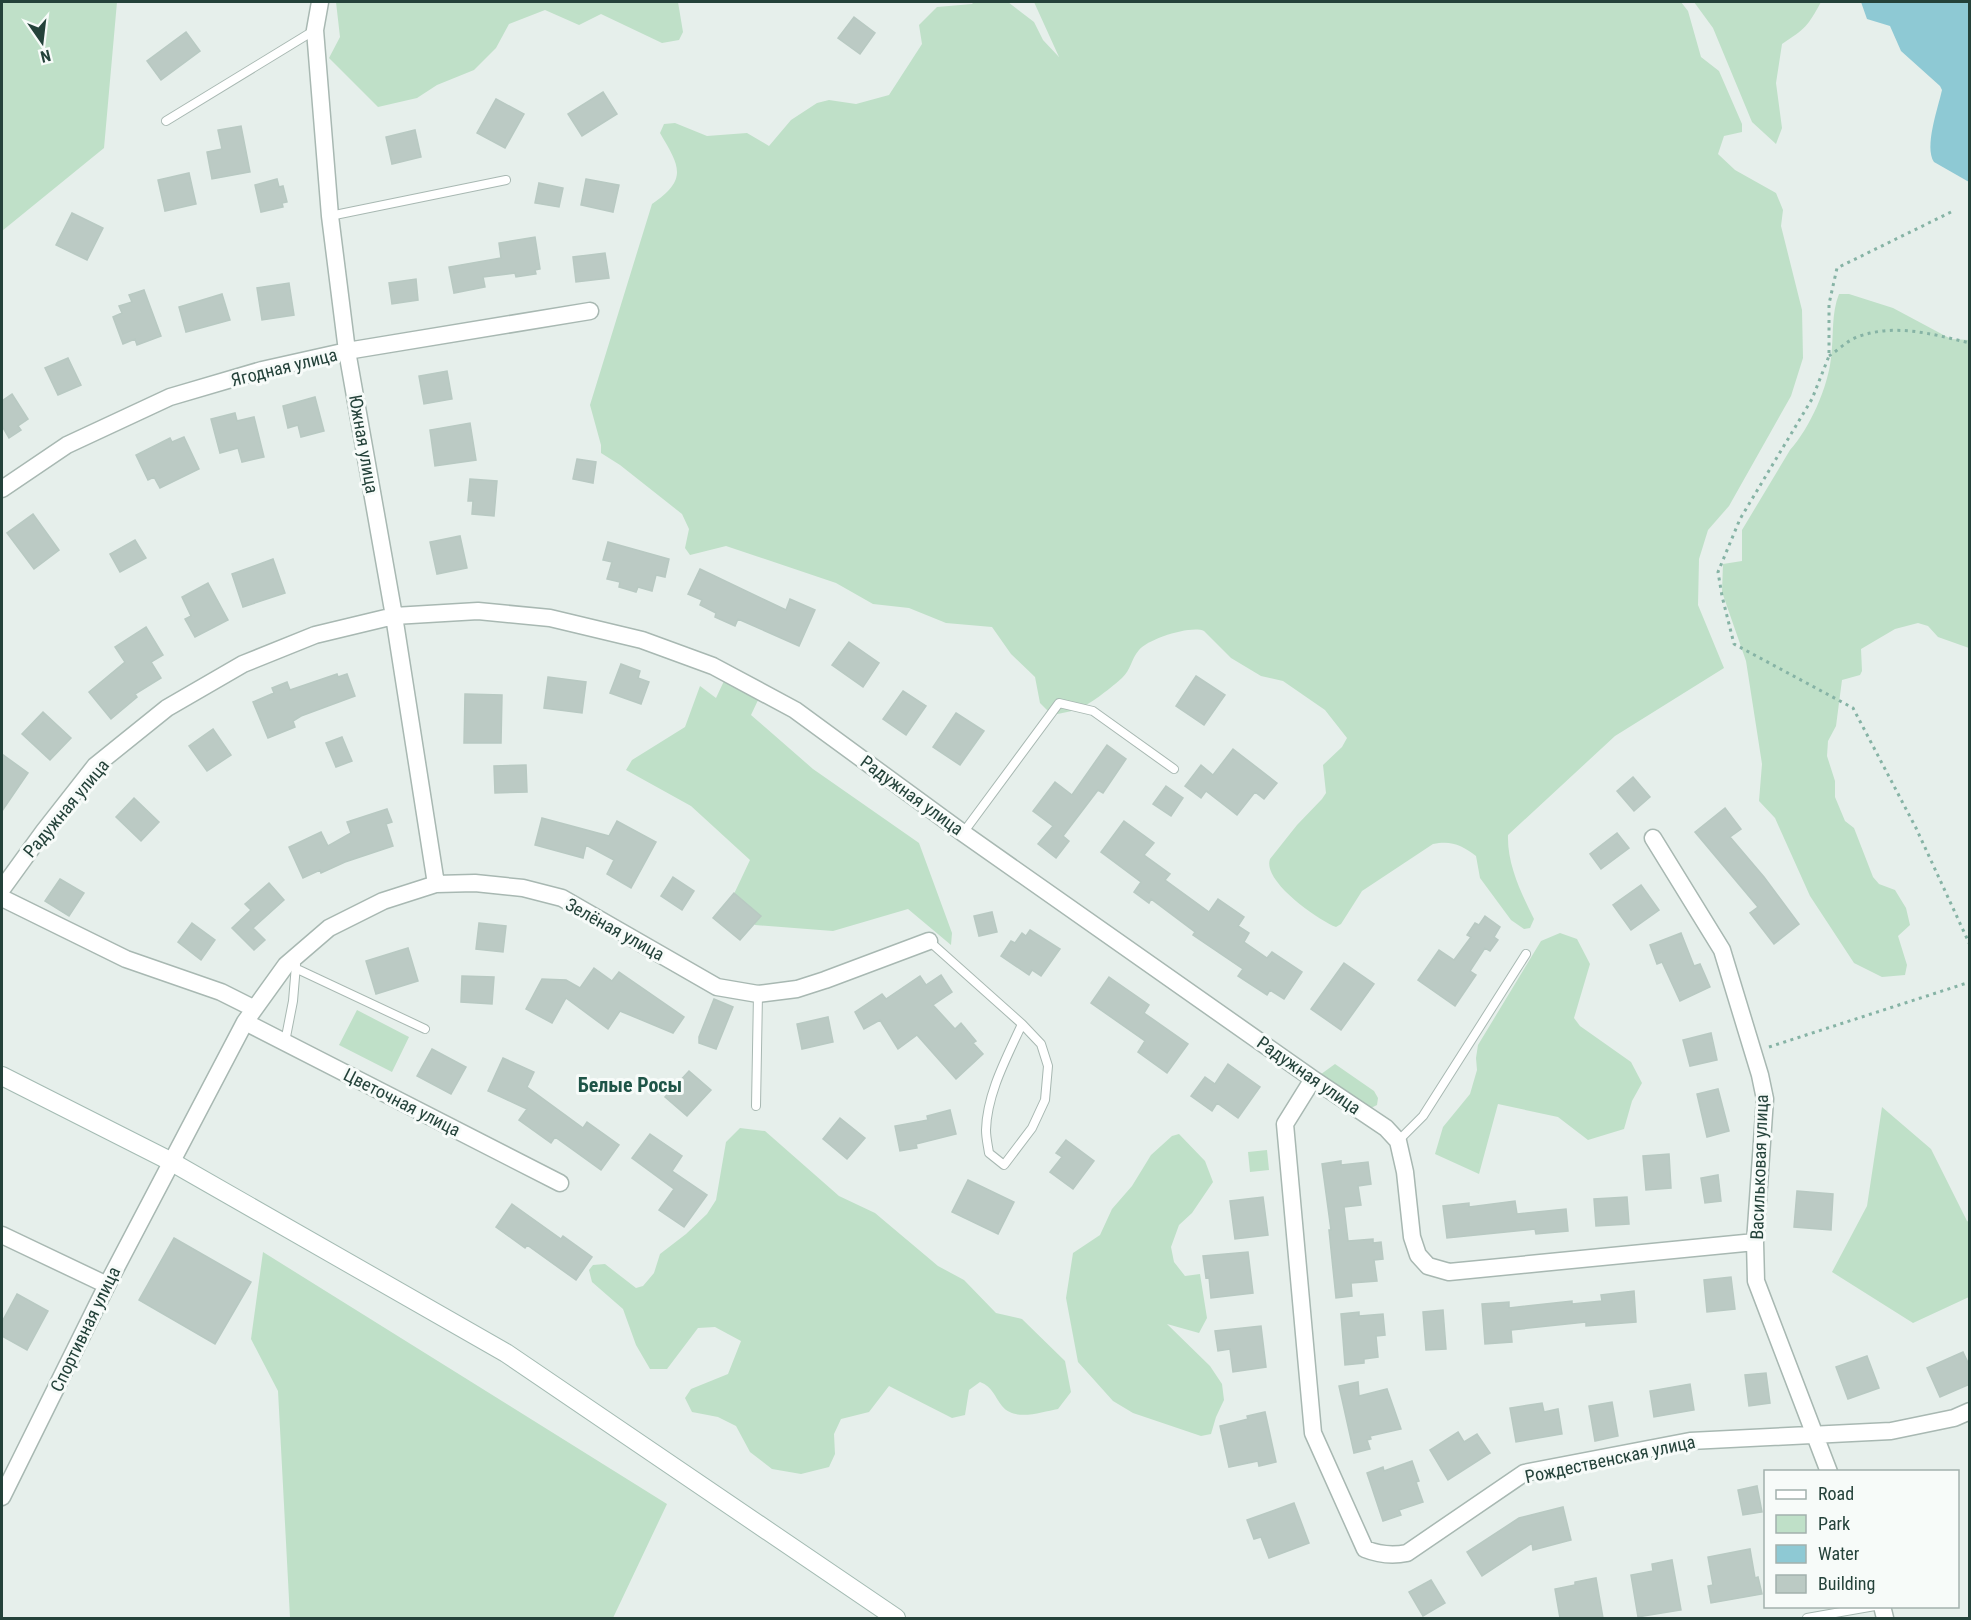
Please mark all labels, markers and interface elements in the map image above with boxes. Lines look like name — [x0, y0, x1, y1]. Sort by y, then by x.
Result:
north arrow — [12, 12, 72, 72]
text: N — [38, 46, 53, 66]
street label: Ягодная улица — [229, 344, 339, 390]
street label: Южная улица — [345, 393, 383, 495]
street label: Радужная улица — [857, 751, 967, 839]
street label: Радужная улица — [19, 755, 113, 861]
street label: Зелёная улица — [562, 893, 668, 965]
street label: Радужная улица — [1253, 1031, 1365, 1119]
street label: Цветочная улица — [340, 1064, 464, 1140]
district label: Белые Росы — [578, 1073, 682, 1097]
street label: Васильковая улица — [1746, 1094, 1772, 1240]
street label: Спортивная улица — [46, 1263, 124, 1395]
street label: Рождественская улица — [1523, 1431, 1697, 1487]
legend — [1764, 1470, 1959, 1608]
text: Road — [1818, 1483, 1854, 1504]
text: Park — [1818, 1513, 1850, 1534]
text: Water — [1818, 1543, 1860, 1564]
text: Building — [1818, 1573, 1875, 1594]

